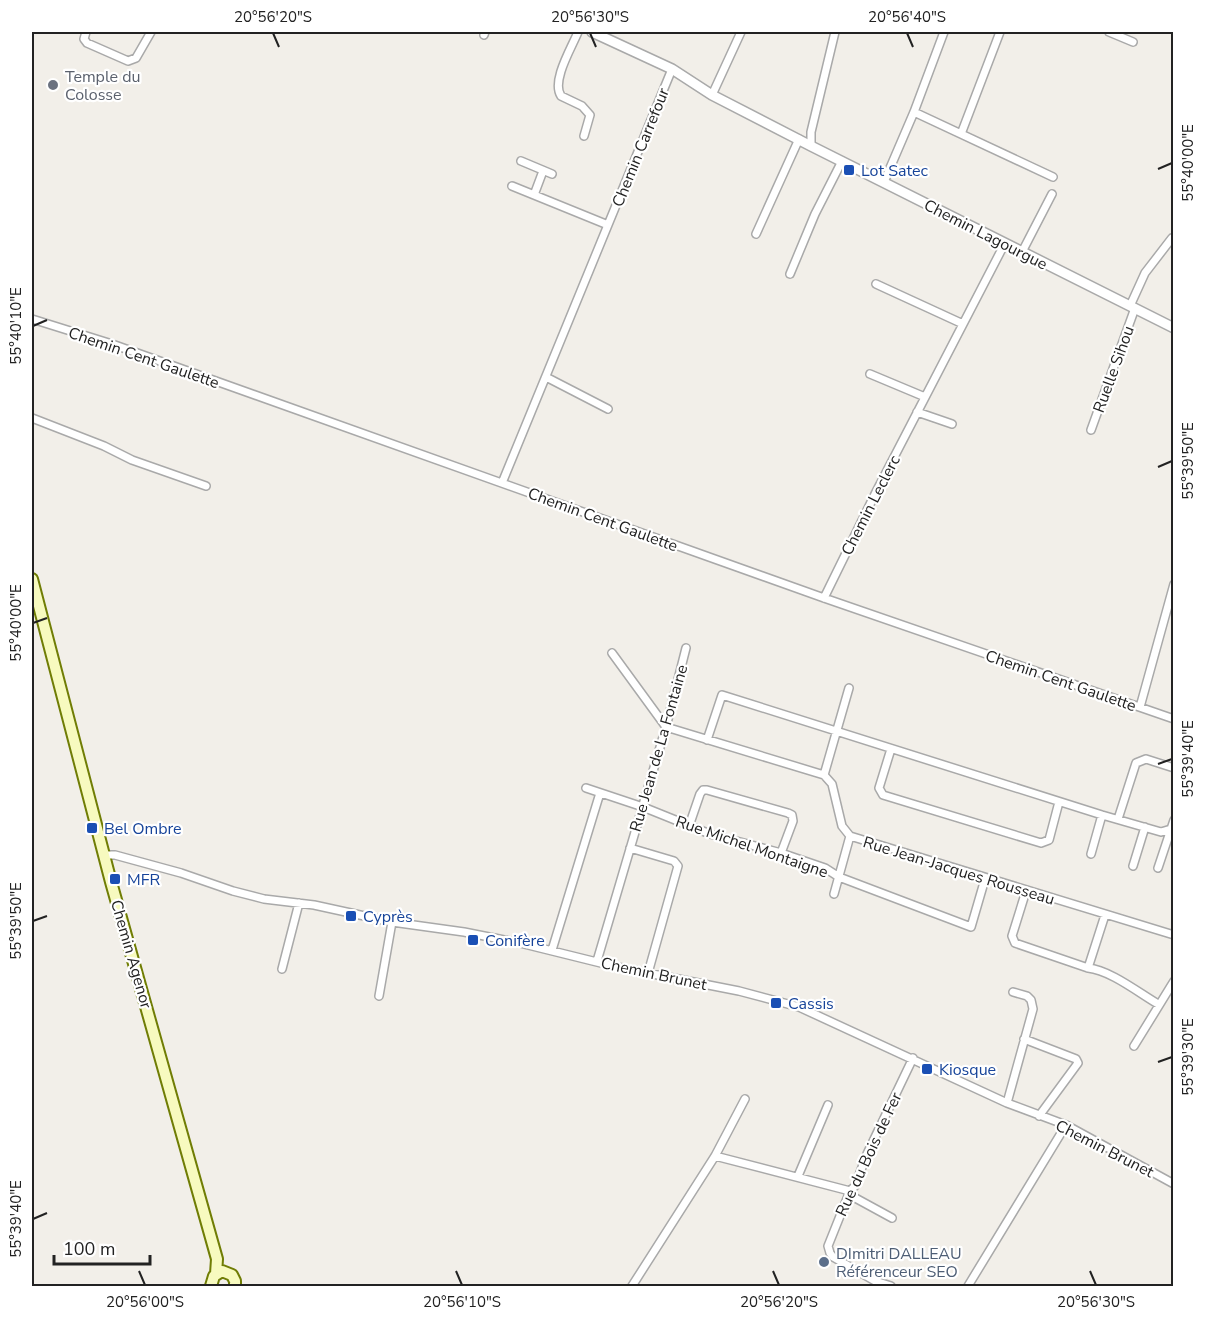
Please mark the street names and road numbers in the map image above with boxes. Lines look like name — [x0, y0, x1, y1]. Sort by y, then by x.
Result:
street label: Chemin Carrefour — [607, 84, 675, 210]
street label: Chemin Lagourgue — [920, 194, 1051, 276]
street label: Chemin Cent Gaulette — [65, 322, 222, 394]
street label: Ruelle Sihou — [1088, 323, 1140, 416]
street label: Chemin Leclerc — [836, 451, 906, 559]
street label: Chemin Cent Gaulette — [525, 483, 681, 557]
street label: Chemin Cent Gaulette — [982, 645, 1139, 717]
street label: Rue Jean de La Fontaine — [625, 662, 693, 834]
street label: Rue Michel Montaigne — [672, 811, 831, 883]
street label: Rue Jean-Jacques Rousseau — [860, 831, 1057, 911]
street label: Chemin Agenor — [105, 897, 157, 1011]
street label: Chemin Brunet — [599, 952, 709, 996]
street label: Rue du Bois de Fer — [830, 1089, 907, 1220]
street label: Chemin Brunet — [1052, 1115, 1158, 1183]

